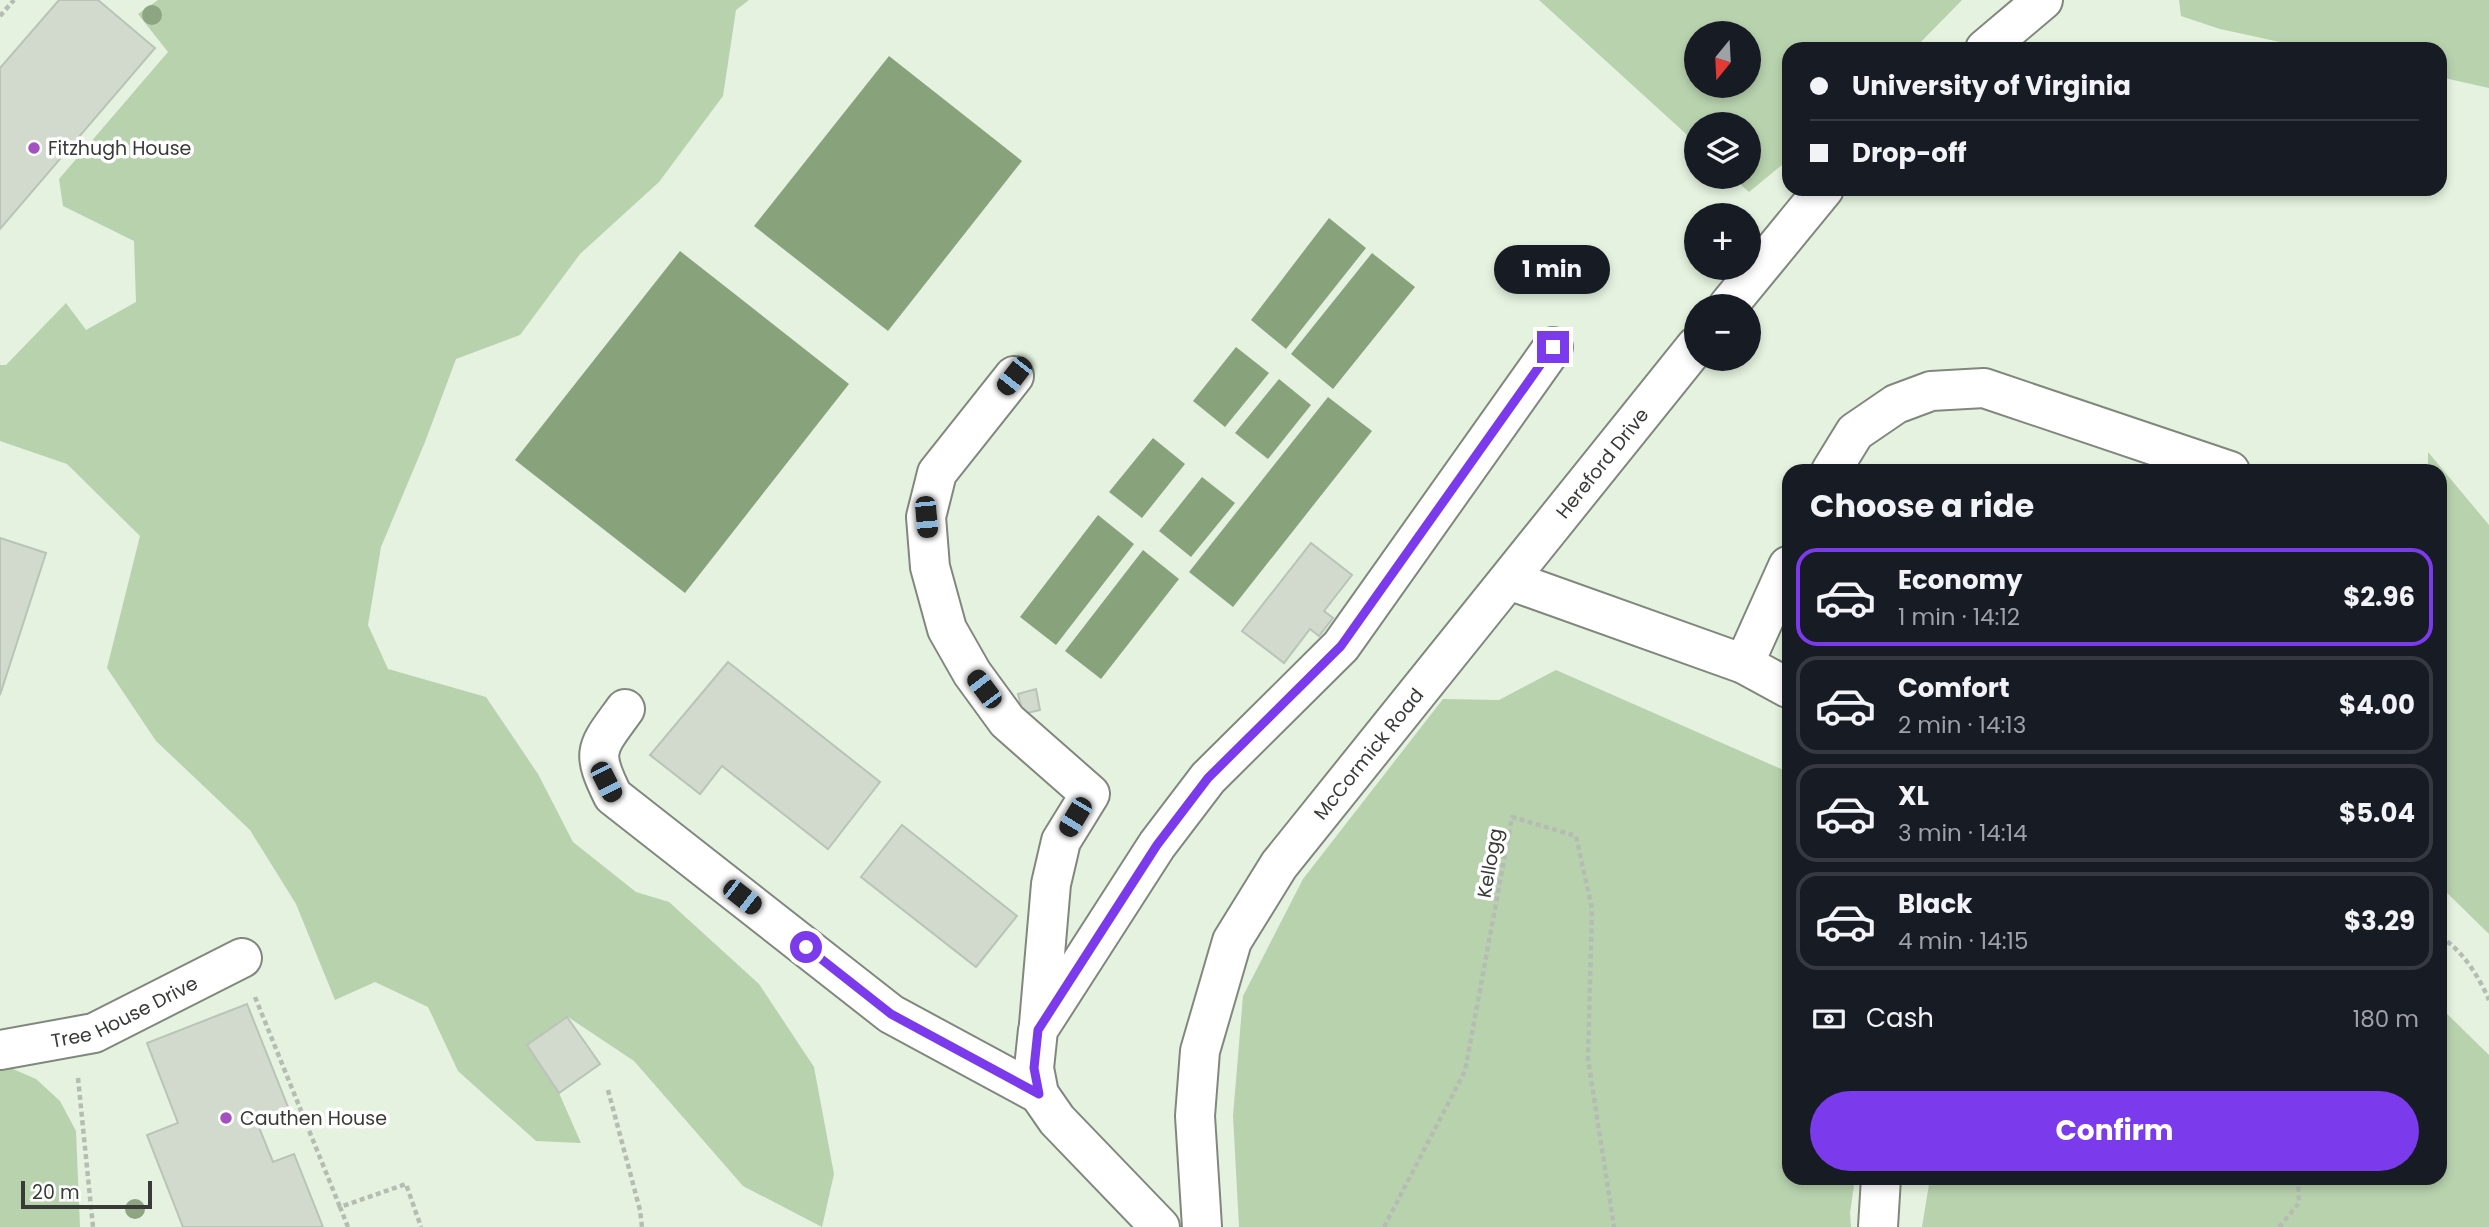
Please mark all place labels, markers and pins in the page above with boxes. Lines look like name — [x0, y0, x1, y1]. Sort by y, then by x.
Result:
place label: Fitzhugh House — [48, 135, 191, 162]
marker: Fitzhugh House — [26, 140, 42, 156]
place label: Cauthen House — [240, 1105, 387, 1132]
marker: Cauthen House — [218, 1110, 234, 1126]

